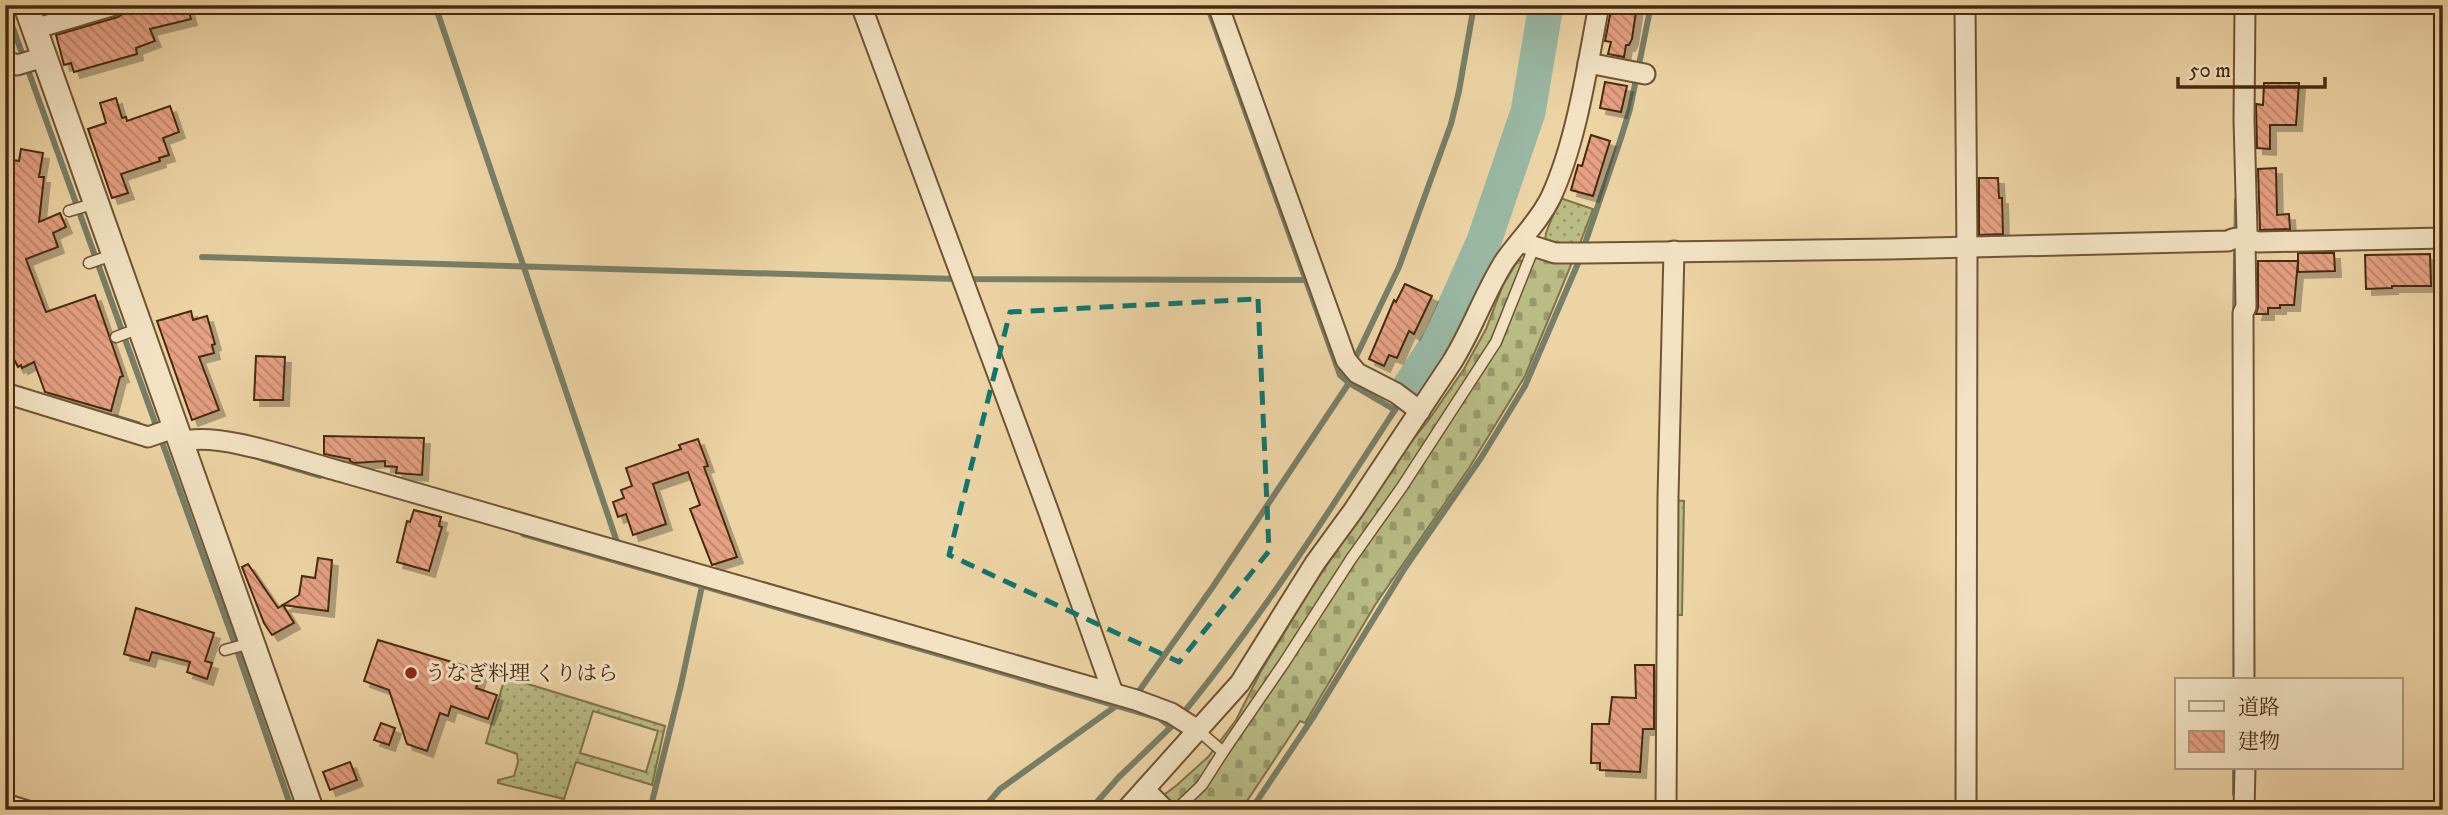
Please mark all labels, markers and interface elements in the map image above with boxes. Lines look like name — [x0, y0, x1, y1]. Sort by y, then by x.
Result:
scale bar — [2178, 46, 2326, 90]
text: 50 m — [2189, 58, 2231, 84]
place label: うなぎ料理 くりはら — [425, 661, 619, 687]
marker: うなぎ料理 くりはら — [403, 665, 419, 681]
legend — [2175, 678, 2402, 770]
text: 道路 — [2238, 695, 2280, 721]
text: 建物 — [2238, 729, 2280, 755]

